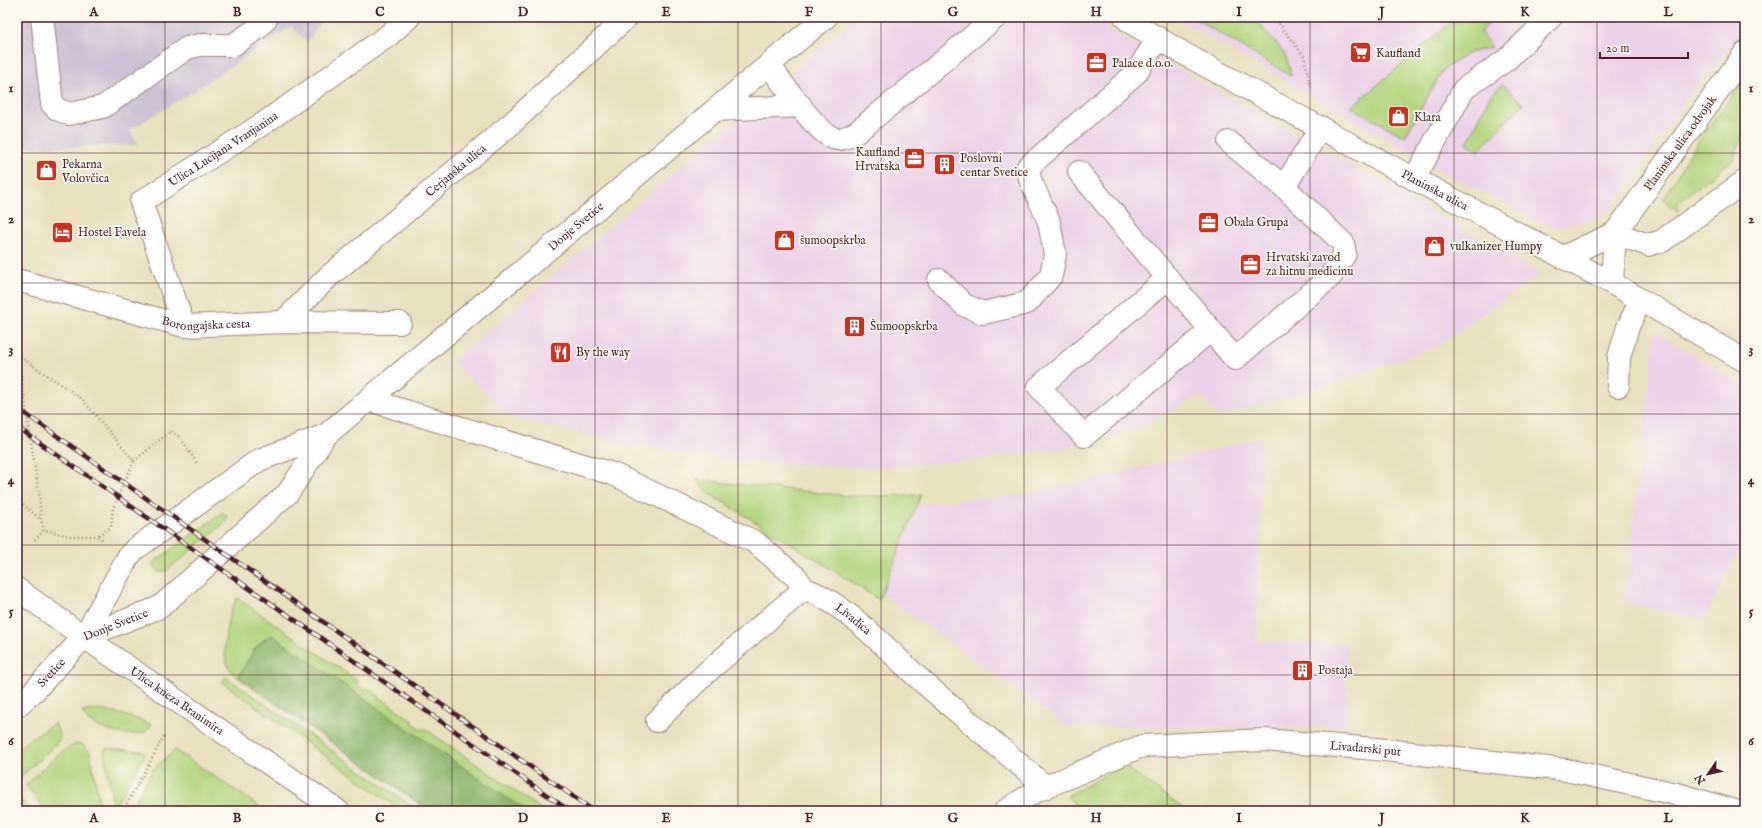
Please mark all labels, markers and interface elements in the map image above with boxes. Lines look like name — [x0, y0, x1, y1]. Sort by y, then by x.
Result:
text: A — [89, 4, 100, 21]
text: B — [233, 4, 242, 21]
text: C — [375, 4, 385, 21]
text: D — [518, 4, 529, 21]
text: E — [661, 4, 671, 21]
text: F — [805, 4, 814, 21]
text: G — [948, 4, 959, 21]
text: H — [1090, 4, 1102, 21]
text: I — [1236, 4, 1242, 21]
text: J — [1377, 4, 1385, 21]
text: K — [1520, 4, 1530, 21]
text: L — [1662, 4, 1673, 21]
scale bar — [1600, 34, 1688, 60]
supermarket icon: Kaufland — [1348, 40, 1374, 66]
text: 20 m — [1606, 41, 1629, 56]
place label: Kaufland — [1376, 46, 1421, 61]
office icon: Palace d.o.o. — [1083, 50, 1109, 76]
place label: Palace d.o.o. — [1112, 56, 1173, 71]
text: 1 — [9, 80, 14, 97]
text: 1 — [1749, 80, 1754, 97]
street label: Planinska ulica odvojak — [1641, 92, 1720, 194]
shop icon: Klara — [1385, 104, 1411, 130]
street label: Ulica Lucijana Vranjanina — [166, 108, 282, 190]
place label: Klara — [1414, 110, 1442, 125]
street label: Cerjanska ulica — [423, 141, 490, 200]
place label: Kaufland Hrvatska — [855, 145, 901, 174]
office icon: Kaufland Hrvatska — [902, 146, 928, 172]
place label: Poslovni centar Svetice — [960, 151, 1029, 180]
building icon: Poslovni centar Svetice — [931, 152, 957, 178]
place label: Pekarna Volovčica — [61, 157, 110, 186]
shop icon: Pekarna Volovčica — [34, 158, 60, 184]
street label: Planinska ulica — [1399, 167, 1471, 214]
street label: Donje Svetice — [545, 199, 607, 254]
office icon: Obala Grupa — [1196, 209, 1222, 235]
text: 2 — [8, 211, 14, 228]
text: 2 — [1748, 211, 1754, 228]
place label: Obala Grupa — [1224, 215, 1289, 231]
hotel icon: Hostel Favela — [49, 219, 75, 245]
place label: Hostel Favela — [78, 225, 147, 240]
shop icon: šumoopskrba — [772, 227, 798, 253]
place label: šumoopskrba — [800, 233, 867, 249]
shop icon: vulkanizer Humpy — [1421, 233, 1447, 259]
place label: vulkanizer Humpy — [1450, 239, 1542, 255]
place label: Hrvatski zavod za hitnu medicinu — [1266, 250, 1353, 279]
office icon: Hrvatski zavod za hitnu medicinu — [1237, 251, 1263, 277]
street label: Borongajska cesta — [160, 313, 251, 335]
building icon: Šumoopskrba — [842, 313, 868, 339]
place label: Šumoopskrba — [870, 318, 939, 335]
restaurant icon: By the way — [547, 339, 573, 365]
text: 3 — [9, 341, 14, 358]
text: 3 — [1749, 341, 1754, 358]
place label: By the way — [576, 345, 630, 360]
text: 4 — [8, 472, 15, 489]
text: 4 — [1748, 472, 1755, 489]
street label: Livadica — [832, 600, 875, 639]
text: 5 — [9, 603, 14, 620]
text: 5 — [1749, 603, 1754, 620]
street label: Donje Svetice — [81, 605, 151, 644]
street label: Svetice — [34, 655, 69, 691]
building icon: Postaja — [1289, 657, 1315, 683]
place label: Postaja — [1318, 663, 1354, 678]
street label: Ulica kneza Branimira — [127, 664, 227, 739]
text: 6 — [8, 733, 14, 750]
text: 6 — [1748, 733, 1754, 750]
street label: Livadarski put — [1329, 738, 1402, 760]
north arrow — [1688, 754, 1728, 794]
text: N — [1692, 771, 1710, 788]
text: A — [89, 810, 100, 827]
text: B — [233, 810, 242, 827]
text: C — [375, 810, 385, 827]
text: D — [518, 810, 529, 827]
text: E — [661, 810, 671, 827]
text: F — [805, 810, 814, 827]
text: G — [948, 810, 959, 827]
text: H — [1090, 810, 1102, 827]
text: I — [1236, 810, 1242, 827]
text: J — [1377, 810, 1385, 827]
text: K — [1520, 810, 1530, 827]
text: L — [1662, 810, 1673, 827]

